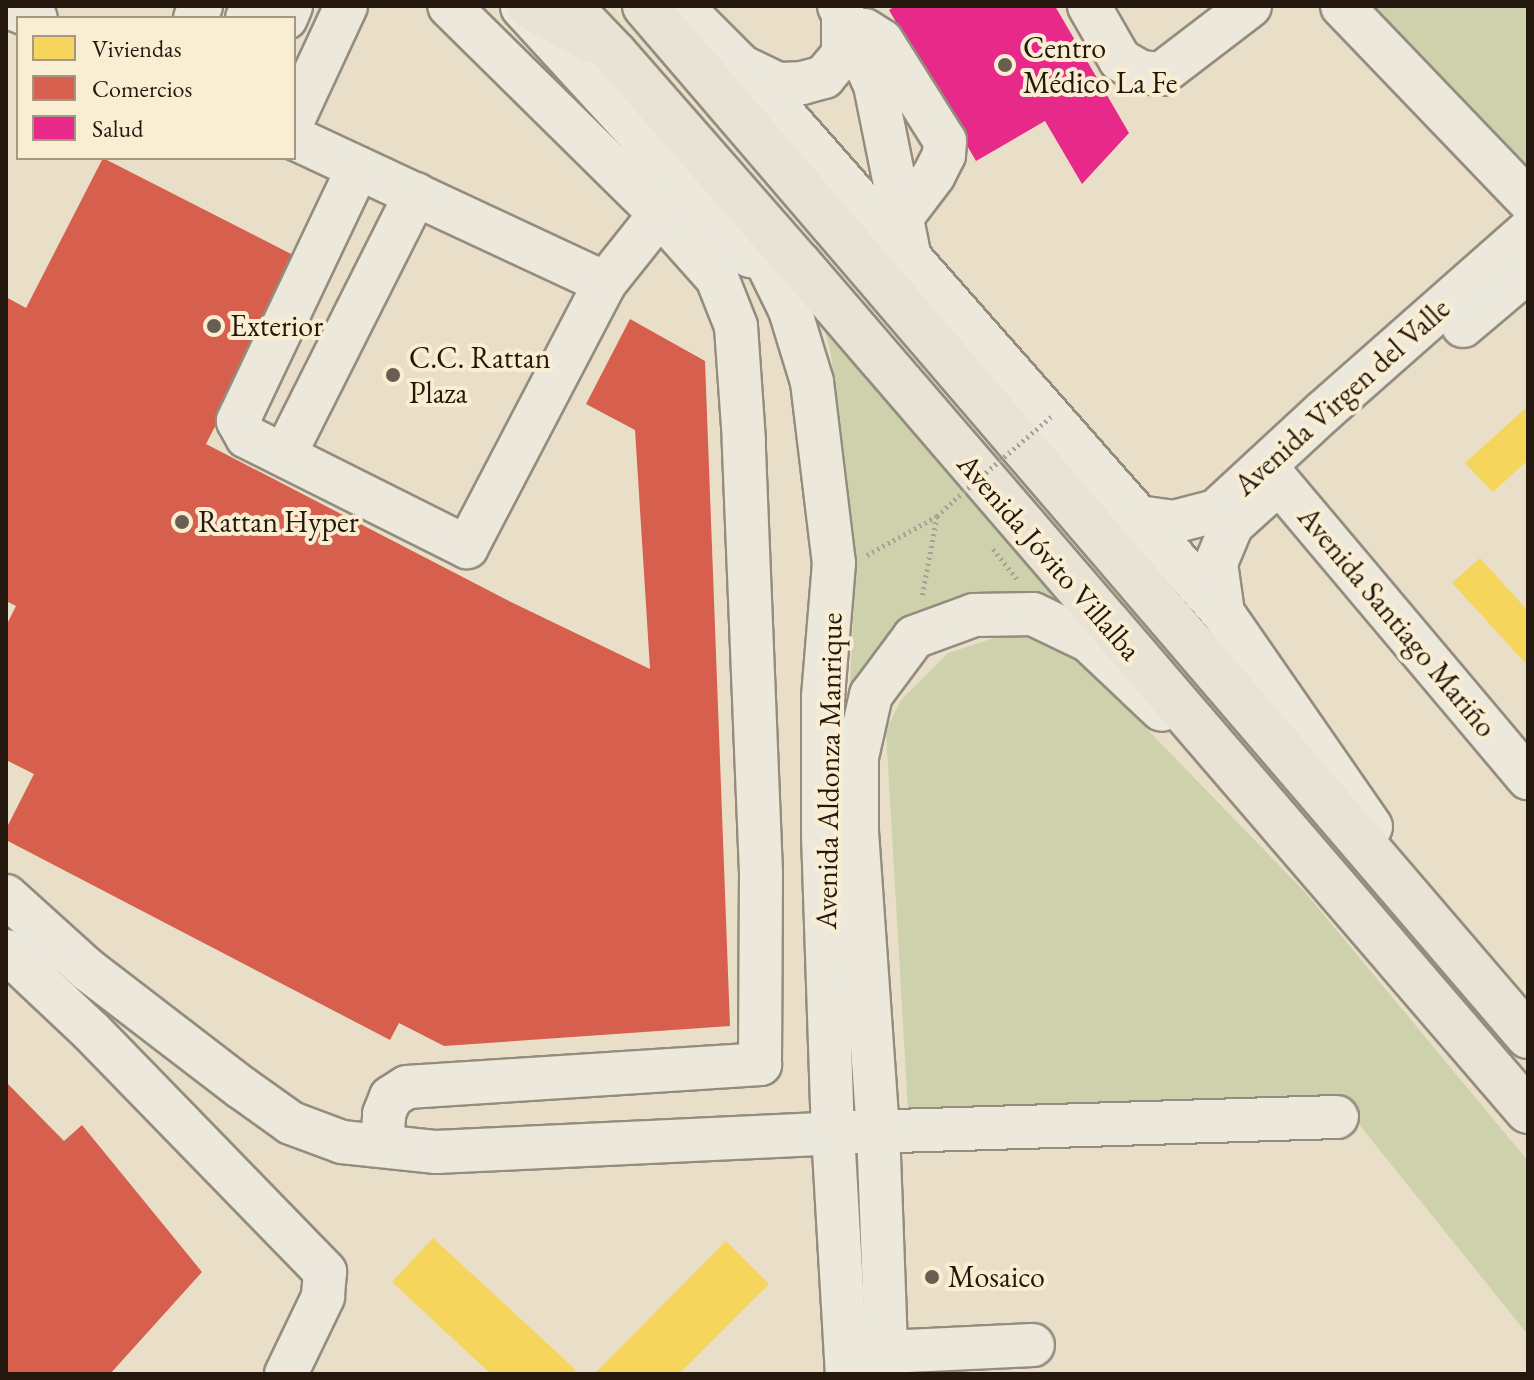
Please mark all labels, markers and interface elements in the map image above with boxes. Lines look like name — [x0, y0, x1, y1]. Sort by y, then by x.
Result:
legend — [16, 16, 296, 160]
place label: Centro Médico La Fe — [1023, 30, 1177, 100]
text: Viviendas — [92, 33, 181, 64]
marker: Centro Médico La Fe — [994, 54, 1016, 76]
text: Comercios — [92, 73, 192, 104]
text: Salud — [92, 113, 143, 144]
street label: Avenida Virgen del Valle — [1227, 291, 1457, 503]
place label: Exterior — [230, 308, 323, 344]
marker: Exterior — [205, 317, 223, 335]
place label: C.C. Rattan Plaza — [409, 340, 551, 410]
marker: C.C. Rattan Plaza — [384, 366, 402, 384]
street label: Avenida Jóvito Villalba — [950, 446, 1148, 668]
street label: Avenida Santiago Mariño — [1290, 499, 1504, 745]
place label: Rattan Hyper — [198, 504, 359, 540]
marker: Rattan Hyper — [173, 513, 191, 531]
street label: Avenida Aldonza Manrique — [808, 612, 850, 930]
place label: Mosaico — [948, 1259, 1045, 1295]
marker: Mosaico — [923, 1268, 941, 1286]

